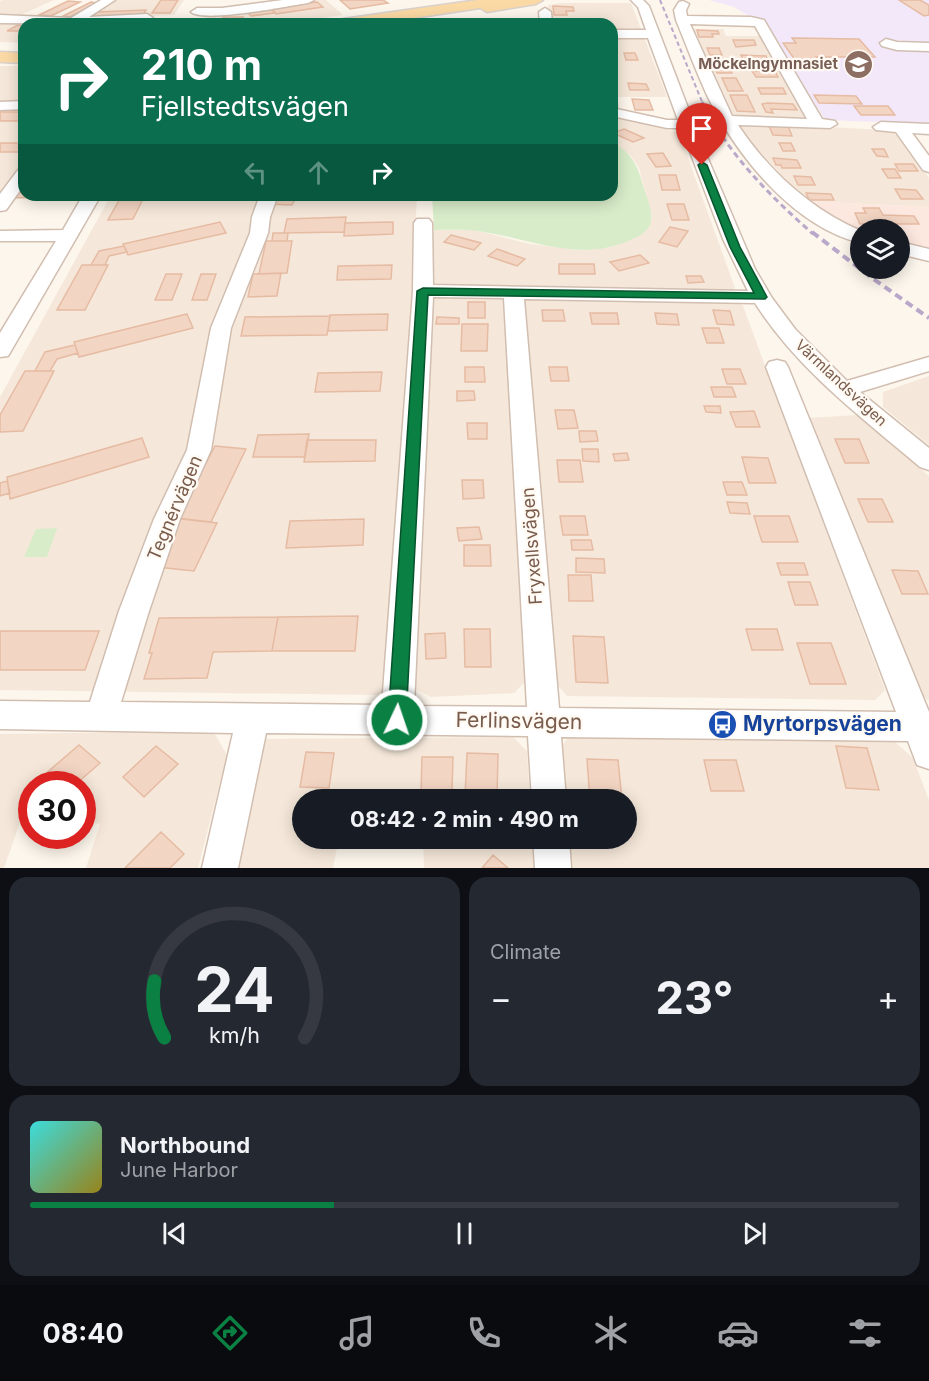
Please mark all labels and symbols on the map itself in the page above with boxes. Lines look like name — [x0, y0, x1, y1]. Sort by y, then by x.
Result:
school or university icon: Möckelngymnasiet — [843, 48, 875, 80]
place label: Möckelngymnasiet — [698, 54, 839, 73]
pin — [676, 103, 727, 165]
street label: Värmlandsvägen — [791, 335, 891, 430]
street label: Tegnérvägen — [143, 452, 206, 564]
street label: Fryxellsvägen — [517, 487, 546, 605]
position arrow — [365, 688, 429, 752]
street label: Ferlinsvägen — [455, 707, 583, 734]
bus stop icon: Myrtorpsvägen — [706, 708, 738, 740]
place label: Myrtorpsvägen — [743, 711, 902, 736]
speed limit sign: 30 — [18, 771, 96, 849]

